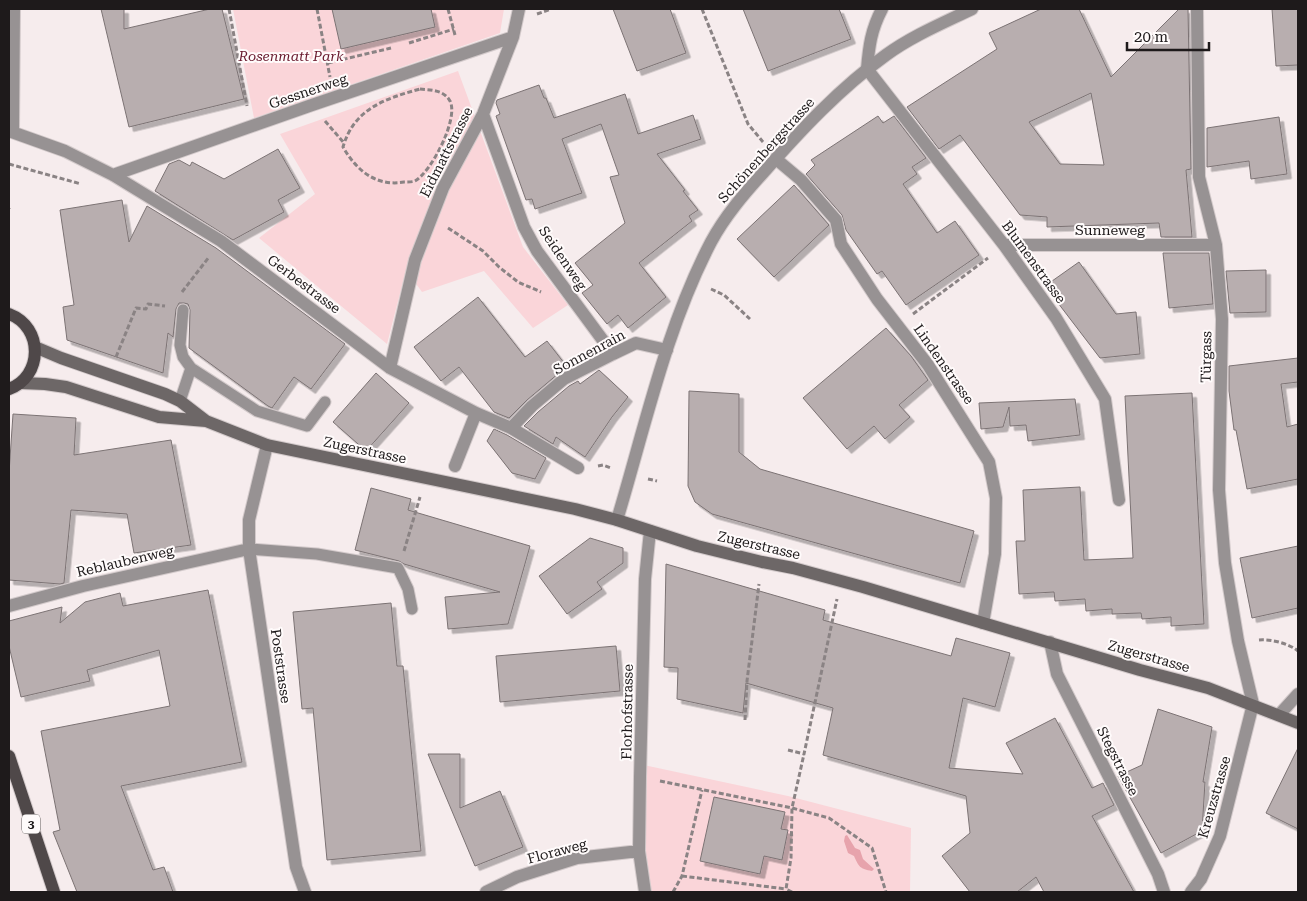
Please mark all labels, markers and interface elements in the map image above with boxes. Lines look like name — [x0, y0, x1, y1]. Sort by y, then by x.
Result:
scale bar — [1127, 20, 1210, 52]
text: 20 m — [1134, 28, 1169, 46]
park label: Rosenmatt Park — [238, 48, 344, 64]
street label: Gessnerweg — [267, 70, 349, 112]
street label: Schönenbergstrasse — [715, 94, 818, 206]
street label: Eidmattstrasse — [416, 104, 476, 200]
street label: Blumenstrasse — [999, 218, 1069, 307]
street label: Sunneweg — [1075, 222, 1145, 238]
street label: Seidenweg — [536, 223, 590, 293]
street label: Gerbestrasse — [264, 251, 344, 317]
street label: Lindenstrasse — [911, 321, 978, 407]
street label: Sonnenrain — [550, 326, 628, 378]
street label: Türgass — [1198, 330, 1214, 383]
street label: Zugerstrasse — [322, 433, 408, 467]
street label: Zugerstrasse — [716, 528, 802, 562]
street label: Reblaubenweg — [75, 542, 175, 580]
street label: Poststrasse — [268, 628, 294, 705]
street label: Zugerstrasse — [1106, 637, 1192, 675]
street label: Florhofstrasse — [618, 664, 636, 760]
street label: Stegstrasse — [1094, 724, 1142, 798]
street label: Kreuzstrasse — [1195, 754, 1233, 840]
road number: 3 — [22, 814, 40, 834]
street label: Floraweg — [525, 835, 589, 867]

